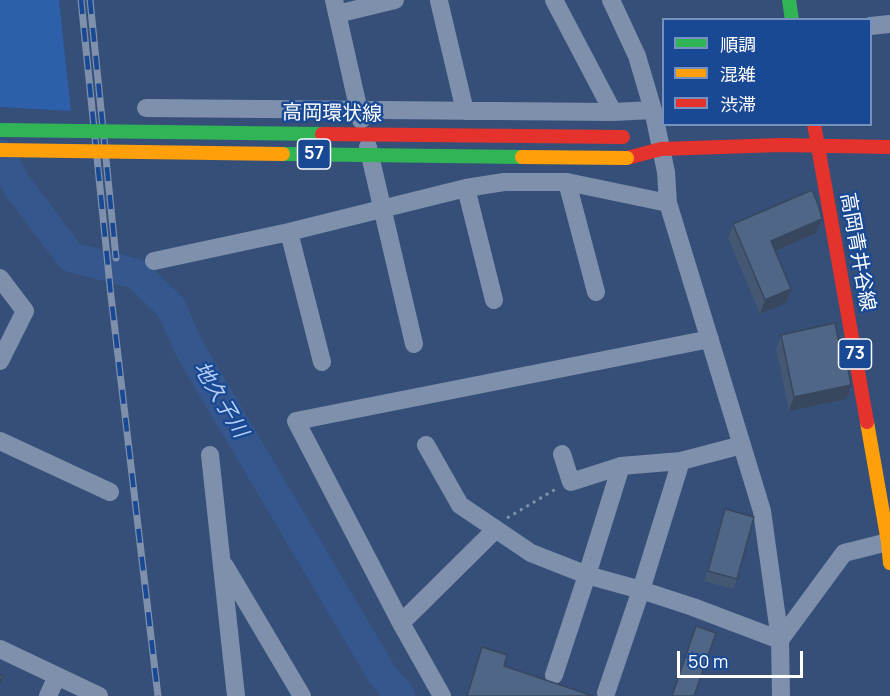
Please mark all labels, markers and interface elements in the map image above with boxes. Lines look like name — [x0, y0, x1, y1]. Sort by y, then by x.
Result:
legend — [662, 18, 872, 126]
text: 順調 — [720, 32, 756, 56]
text: 混雑 — [720, 62, 756, 86]
text: 渋滞 — [720, 92, 756, 116]
street label: 高岡環状線 — [282, 101, 382, 127]
road number: 57 — [298, 139, 330, 169]
street label: 高岡青井谷線 — [835, 191, 879, 313]
road number: 73 — [838, 339, 872, 369]
water label: 地久子川 — [188, 358, 252, 442]
scale bar — [680, 639, 806, 677]
text: 50 m — [688, 649, 728, 673]

